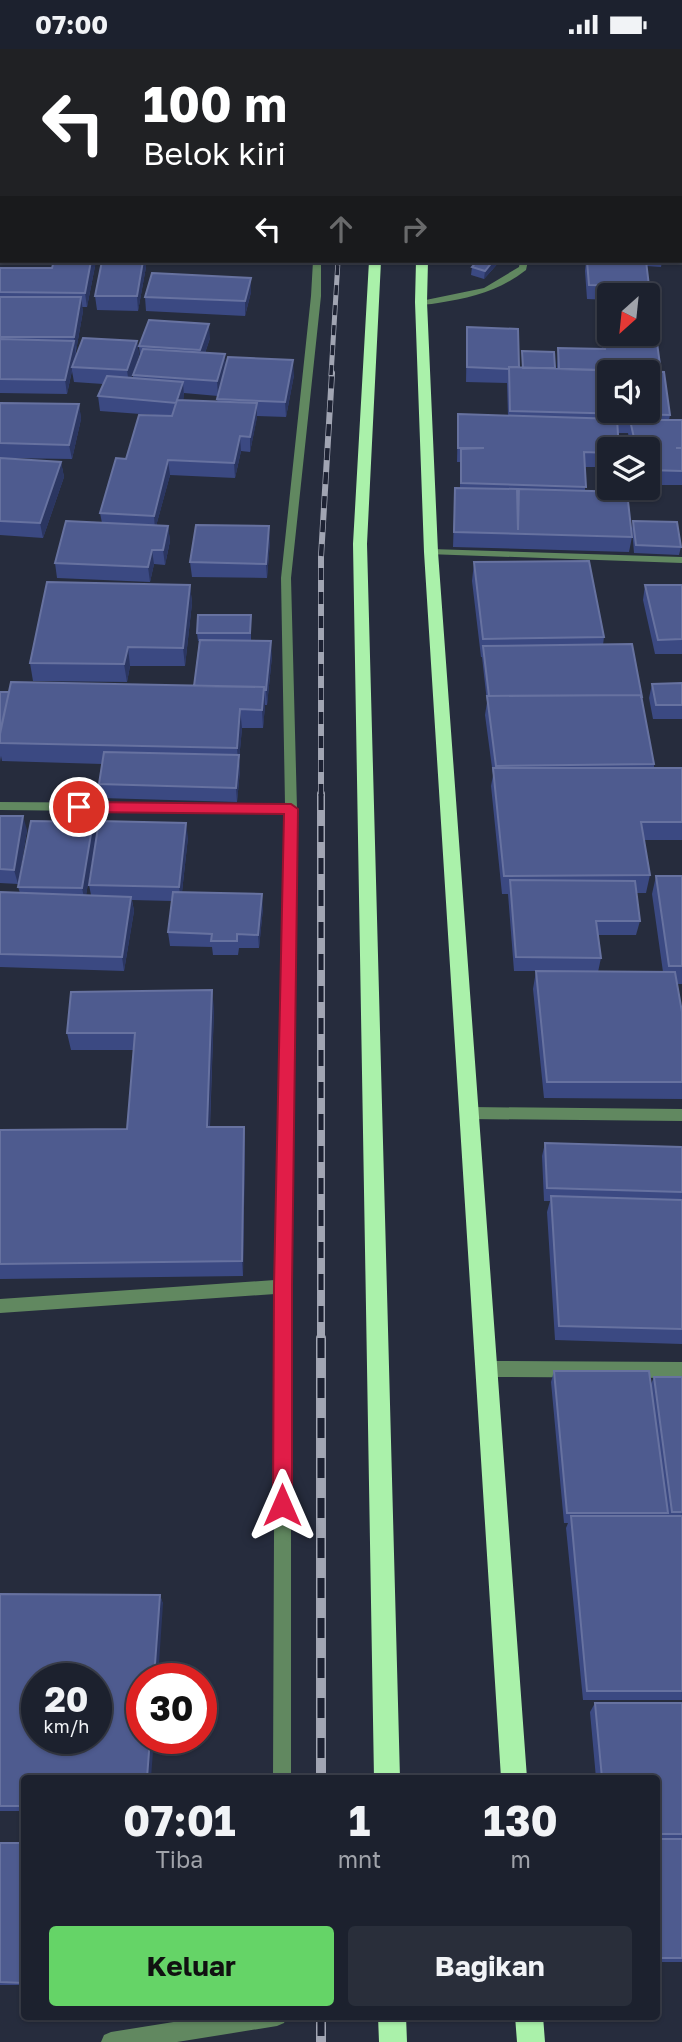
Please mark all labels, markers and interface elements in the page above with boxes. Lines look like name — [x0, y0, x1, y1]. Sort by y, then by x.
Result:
text: 07:00 — [35, 9, 108, 40]
text: 100 m — [143, 74, 287, 133]
icon: left — [28, 77, 119, 168]
text: Belok kiri — [143, 134, 286, 172]
icon: left — [249, 210, 287, 248]
icon: ahead — [322, 210, 360, 248]
icon: right — [395, 210, 433, 248]
north arrow — [597, 283, 660, 347]
map controls — [597, 283, 660, 500]
button: sound — [597, 360, 660, 423]
button: layers — [597, 437, 660, 500]
pin — [49, 777, 109, 837]
icon: arrive — [60, 788, 98, 826]
position arrow — [245, 1468, 319, 1542]
speed limit sign: 30 — [126, 1663, 217, 1754]
text: 20 — [44, 1678, 89, 1720]
text: km/h — [44, 1715, 89, 1737]
text: 07:01 — [123, 1795, 236, 1845]
text: 1 — [349, 1795, 370, 1845]
text: 130 — [483, 1795, 558, 1845]
text: Tiba — [156, 1845, 203, 1873]
text: mnt — [338, 1845, 381, 1873]
text: m — [510, 1845, 531, 1873]
button: Keluar — [49, 1926, 334, 2006]
button: Bagikan — [348, 1926, 632, 2006]

